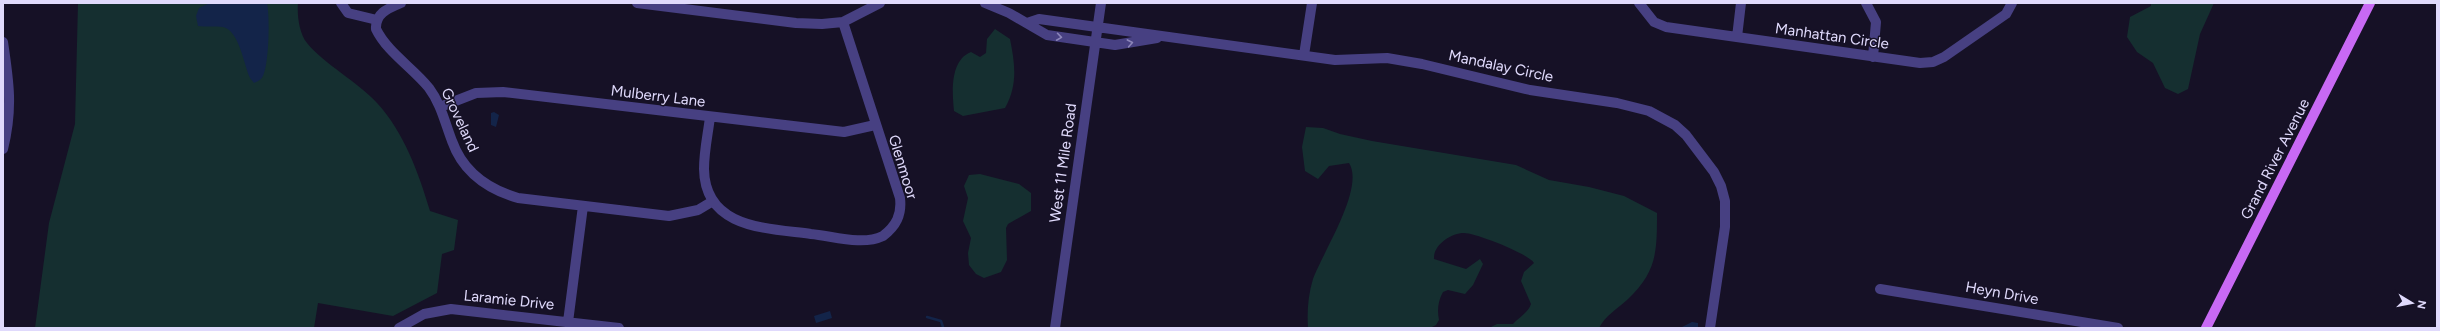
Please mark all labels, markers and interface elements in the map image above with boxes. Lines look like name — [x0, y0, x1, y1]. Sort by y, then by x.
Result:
street label: Manhattan Circle — [1774, 19, 1890, 53]
one-way arrow — [1056, 32, 1062, 41]
one-way arrow — [1127, 39, 1134, 48]
street label: Mandalay Circle — [1447, 46, 1555, 86]
street label: Mulberry Lane — [610, 81, 706, 111]
street label: Groveland — [437, 85, 483, 155]
street label: Grand River Avenue — [2237, 96, 2313, 222]
street label: West 11 Mile Road — [1046, 102, 1080, 224]
street label: Glenmoor — [885, 133, 921, 201]
street label: Heyn Drive — [1964, 278, 2040, 308]
north arrow — [2392, 283, 2432, 323]
street label: Laramie Drive — [463, 286, 555, 314]
text: N — [2414, 299, 2428, 310]

